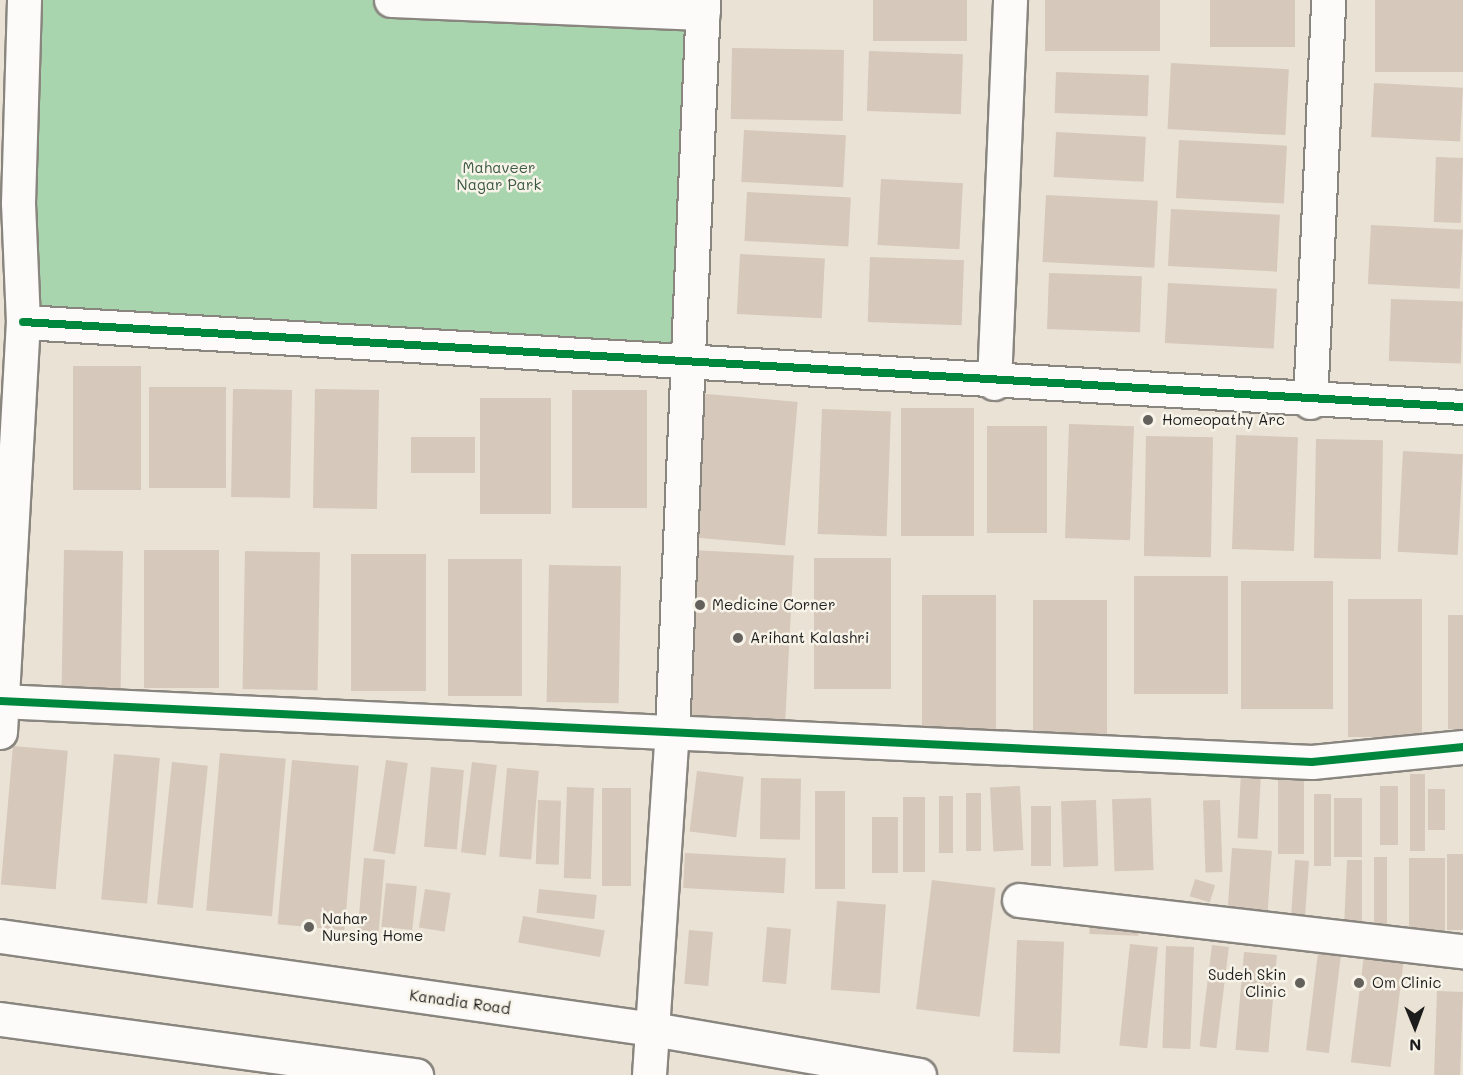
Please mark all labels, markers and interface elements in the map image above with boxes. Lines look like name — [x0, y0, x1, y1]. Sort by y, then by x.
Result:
park label: Mahaveer Nagar Park — [457, 158, 541, 193]
marker: Homeopathy Arc — [1139, 411, 1157, 429]
place label: Homeopathy Arc — [1162, 411, 1285, 429]
place label: Medicine Corner — [712, 596, 835, 614]
marker: Medicine Corner — [693, 598, 707, 612]
place label: Arihant Kalashri — [750, 629, 869, 647]
marker: Arihant Kalashri — [731, 631, 745, 645]
place label: Nahar Nursing Home — [322, 909, 423, 944]
marker: Nahar Nursing Home — [300, 918, 318, 936]
place label: Sudeh Skin Clinic — [1208, 965, 1286, 1000]
marker: Sudeh Skin Clinic — [1291, 974, 1309, 992]
marker: Om Clinic — [1350, 974, 1368, 992]
place label: Om Clinic — [1372, 974, 1441, 992]
street label: Kanadia Road — [408, 986, 512, 1018]
north arrow — [1385, 997, 1445, 1057]
text: N — [1409, 1035, 1422, 1056]

